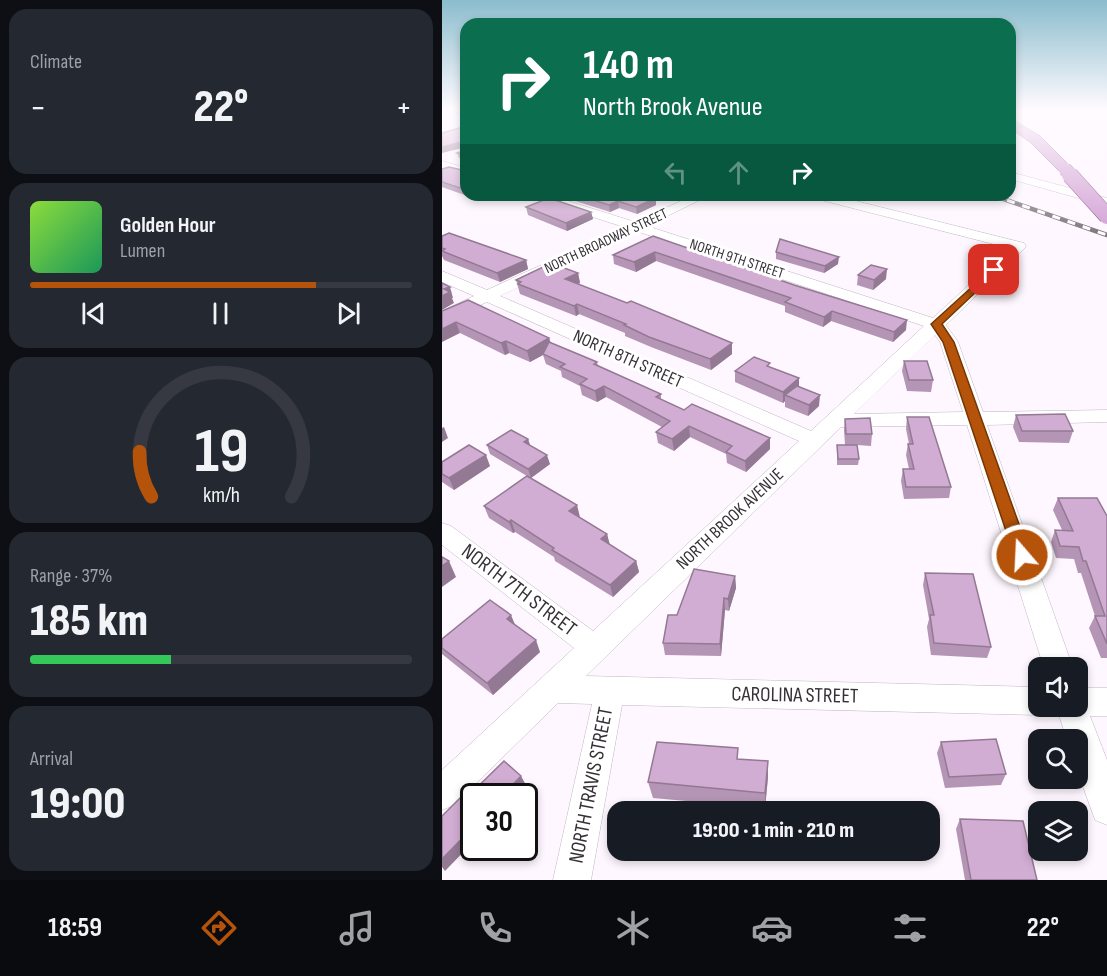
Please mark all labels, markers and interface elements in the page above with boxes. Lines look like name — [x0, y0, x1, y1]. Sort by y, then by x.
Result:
text: 140 m — [583, 40, 674, 91]
icon: right — [484, 42, 562, 120]
text: Climate — [30, 50, 82, 74]
text: 22° — [193, 80, 249, 135]
text: − — [30, 88, 46, 128]
text: + — [396, 88, 412, 128]
text: North Brook Avenue — [583, 91, 763, 123]
icon: left — [659, 156, 692, 189]
icon: ahead — [722, 156, 755, 189]
icon: right — [785, 156, 818, 189]
street label: NORTH BROADWAY STREET — [541, 204, 671, 278]
text: Golden Hour — [120, 212, 216, 239]
street label: NORTH 9TH STREET — [687, 235, 787, 283]
text: Lumen — [120, 239, 165, 263]
pin — [968, 244, 1019, 295]
icon: arrive — [977, 253, 1010, 286]
icon: previous — [77, 297, 110, 330]
icon: pause — [204, 297, 237, 330]
icon: next — [332, 297, 365, 330]
street label: NORTH 8TH STREET — [570, 325, 686, 393]
text: 19 — [194, 415, 248, 490]
street label: NORTH BROOK AVENUE — [672, 464, 788, 574]
text: km/h — [202, 483, 240, 508]
position arrow — [990, 523, 1054, 587]
street label: NORTH 7TH STREET — [457, 539, 582, 642]
text: Range · 37% — [30, 564, 112, 588]
text: 185 km — [30, 594, 148, 649]
map controls — [1028, 657, 1088, 861]
button: sound — [1028, 657, 1088, 717]
street label: CAROLINA STREET — [731, 681, 859, 709]
street label: NORTH TRAVIS STREET — [564, 704, 618, 865]
button: search — [1028, 729, 1088, 789]
text: Arrival — [30, 747, 73, 771]
text: 19:00 — [30, 777, 125, 832]
speed limit sign: 30 — [460, 783, 538, 861]
button: layers — [1028, 801, 1088, 861]
text: 19:00 · 1 min · 210 m — [693, 817, 854, 844]
icon: directions — [198, 907, 240, 949]
icon: music — [336, 907, 378, 949]
icon: phone — [474, 907, 516, 949]
icon: climate — [612, 907, 654, 949]
icon: car — [751, 907, 793, 949]
icon: filters — [889, 907, 931, 949]
text: 18:59 — [48, 912, 102, 944]
text: 22° — [1027, 912, 1059, 944]

